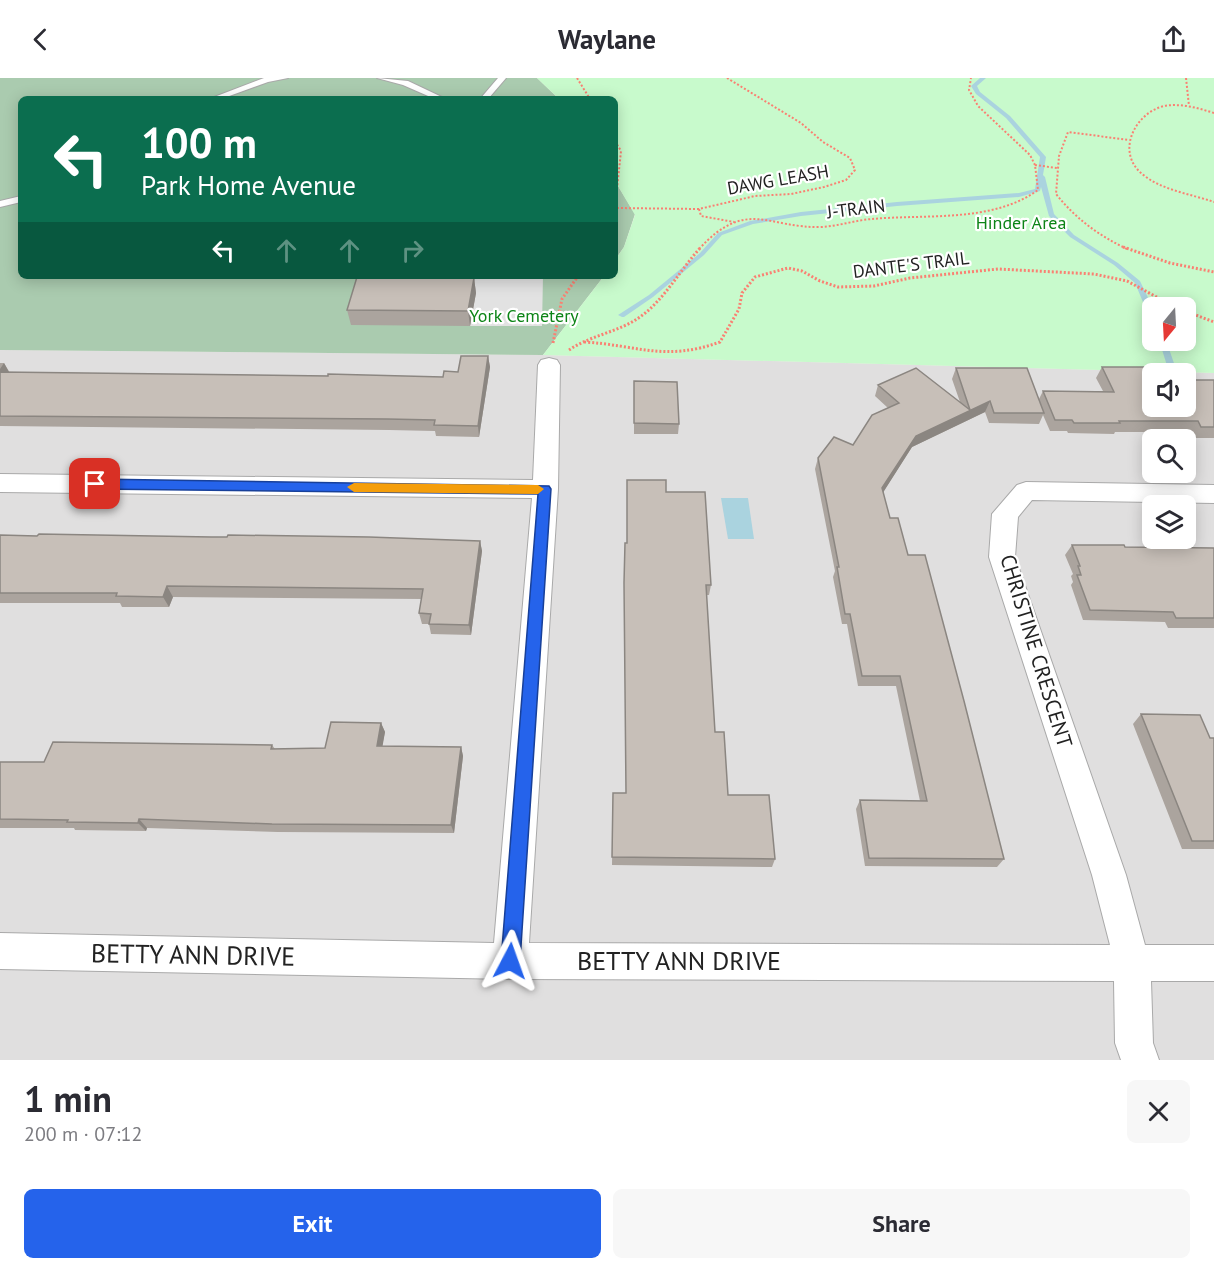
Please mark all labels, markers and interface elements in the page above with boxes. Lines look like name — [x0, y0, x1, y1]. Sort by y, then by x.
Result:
text: Waylane — [558, 22, 656, 56]
icon: back — [24, 23, 57, 56]
icon: share — [1157, 23, 1190, 56]
text: 100 m — [141, 115, 257, 170]
icon: left — [42, 120, 120, 198]
street label: DAWG LEASH — [725, 159, 831, 200]
text: Park Home Avenue — [141, 168, 356, 202]
street label: J-TRAIN — [825, 194, 886, 224]
park label: Hinder Area — [976, 211, 1066, 234]
icon: left — [207, 234, 240, 267]
icon: ahead — [270, 234, 303, 267]
icon: ahead — [333, 234, 366, 267]
icon: right — [396, 234, 429, 267]
street label: DANTE'S TRAIL — [852, 246, 970, 283]
north arrow — [1142, 297, 1196, 351]
map controls — [1142, 297, 1196, 549]
park label: York Cemetery — [469, 304, 579, 327]
button: sound — [1142, 363, 1196, 417]
button: search — [1142, 429, 1196, 483]
pin — [69, 458, 120, 509]
icon: arrive — [78, 467, 111, 500]
button: layers — [1142, 495, 1196, 549]
street label: CHRISTINE CRESCENT — [994, 551, 1079, 751]
position arrow — [478, 929, 542, 993]
street label: BETTY ANN DRIVE — [91, 936, 295, 973]
street label: BETTY ANN DRIVE — [577, 944, 781, 977]
text: 1 min — [24, 1075, 112, 1122]
button: close — [1127, 1080, 1190, 1143]
text: 200 m · 07:12 — [24, 1121, 142, 1147]
button: Exit — [24, 1189, 601, 1258]
button: Share — [613, 1189, 1190, 1258]

